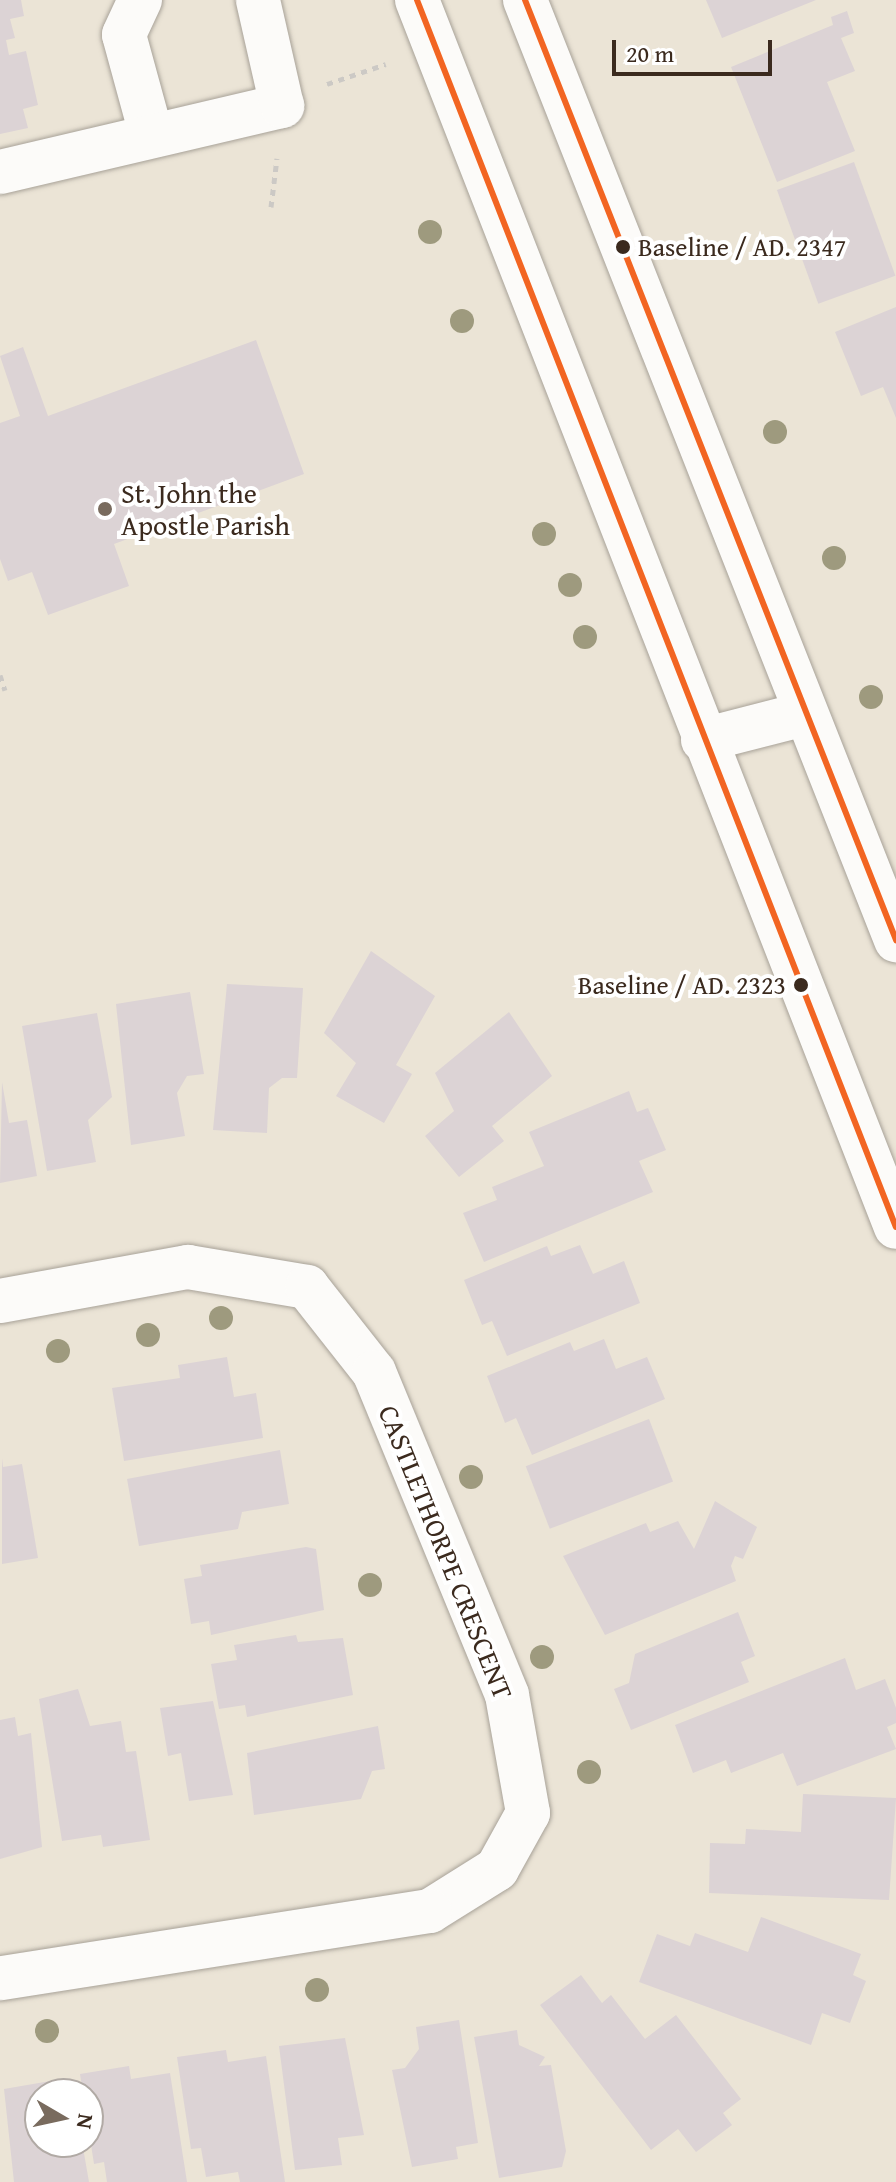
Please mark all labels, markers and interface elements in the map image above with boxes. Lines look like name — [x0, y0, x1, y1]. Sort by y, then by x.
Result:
scale bar — [616, 24, 776, 74]
text: 20 m — [626, 36, 674, 71]
place label: Baseline / AD. 2347 — [638, 231, 846, 263]
marker: Baseline / AD. 2347 — [615, 239, 631, 255]
place label: St. John the Apostle Parish — [121, 476, 290, 542]
marker: St. John the Apostle Parish — [96, 500, 114, 518]
place label: Baseline / AD. 2323 — [578, 969, 786, 1001]
marker: Baseline / AD. 2323 — [793, 977, 809, 993]
street label: CASTLETHORPE CRESCENT — [372, 1400, 520, 1704]
north arrow — [24, 2078, 104, 2158]
text: N — [69, 2112, 103, 2131]

